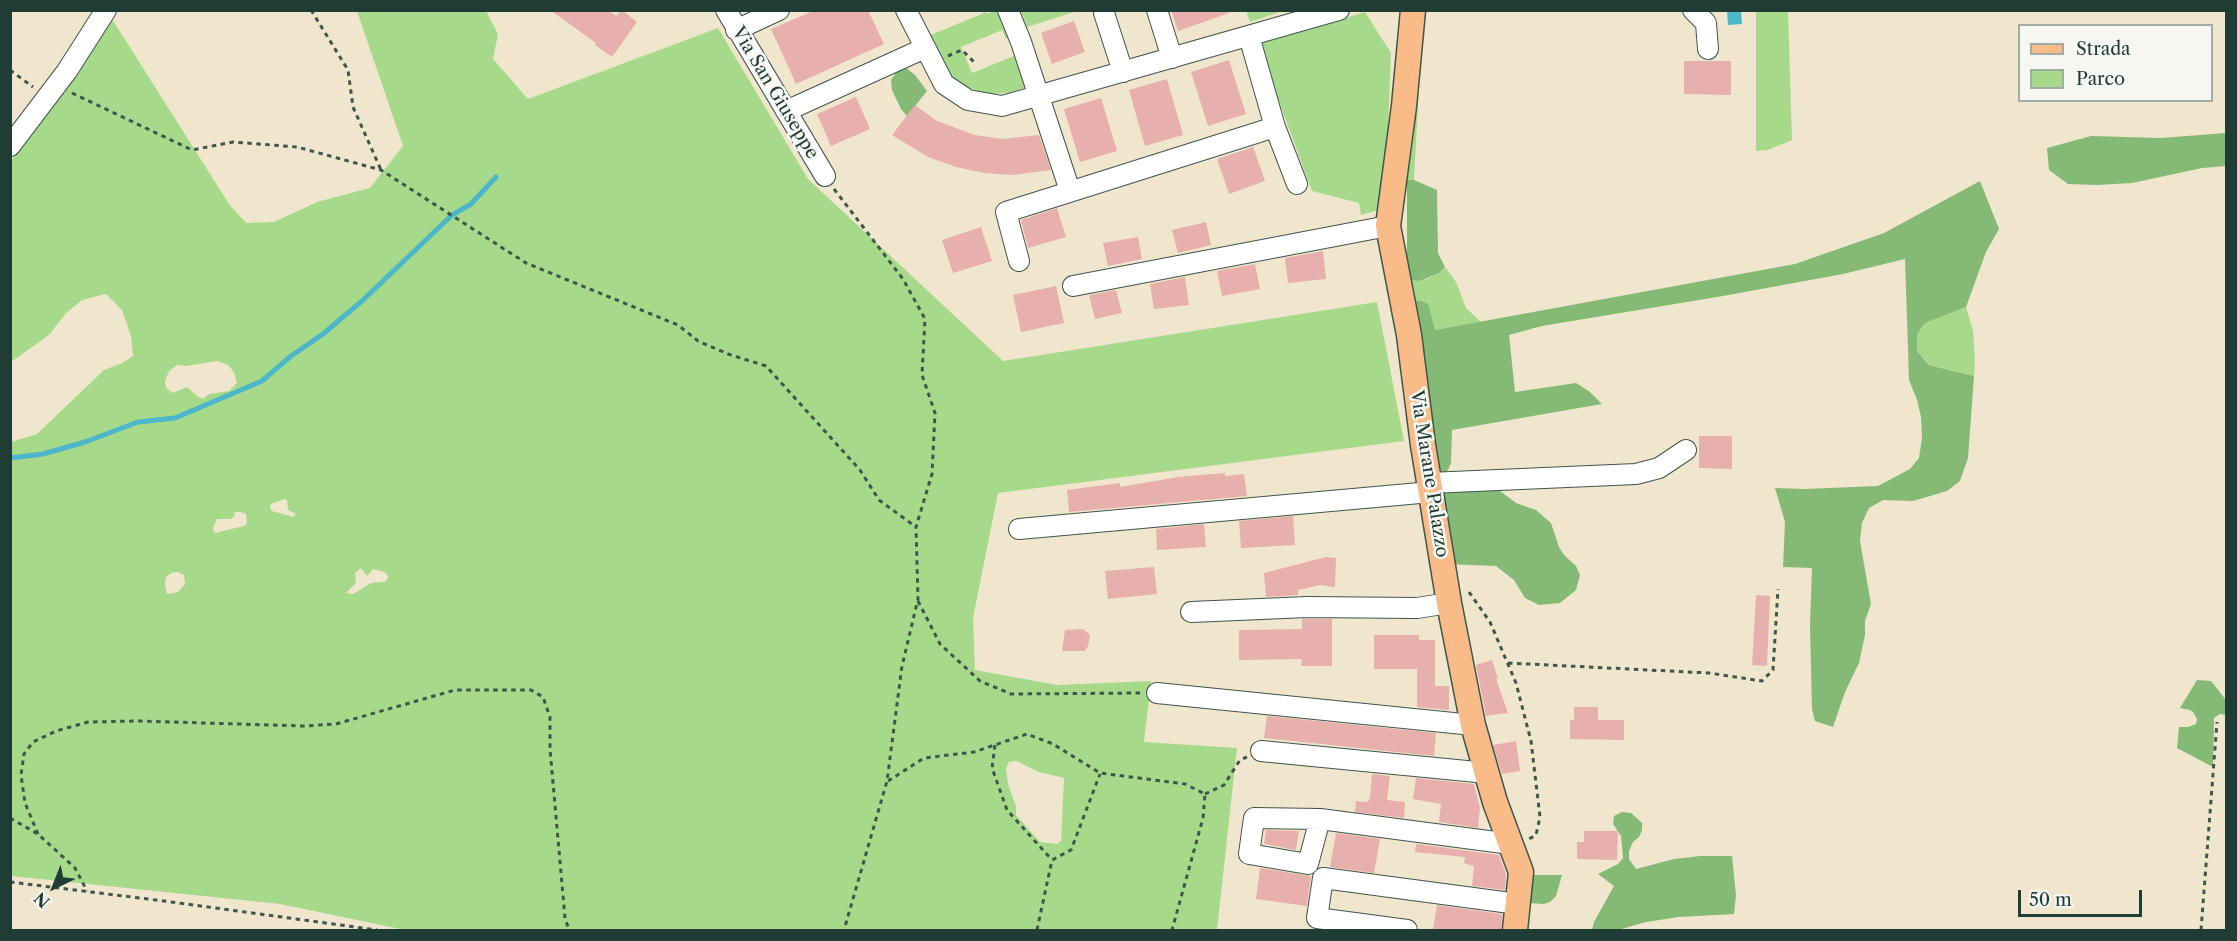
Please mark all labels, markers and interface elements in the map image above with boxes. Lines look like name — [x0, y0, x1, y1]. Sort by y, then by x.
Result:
street label: Via San Giuseppe — [727, 23, 823, 163]
legend — [2018, 24, 2213, 102]
text: Strada — [2076, 38, 2131, 60]
text: Parco — [2076, 68, 2125, 90]
street label: Via Marane Palazzo — [1405, 389, 1453, 559]
north arrow — [24, 857, 84, 917]
scale bar — [2021, 878, 2146, 916]
text: N — [30, 888, 54, 912]
text: 50 m — [2029, 889, 2072, 911]

